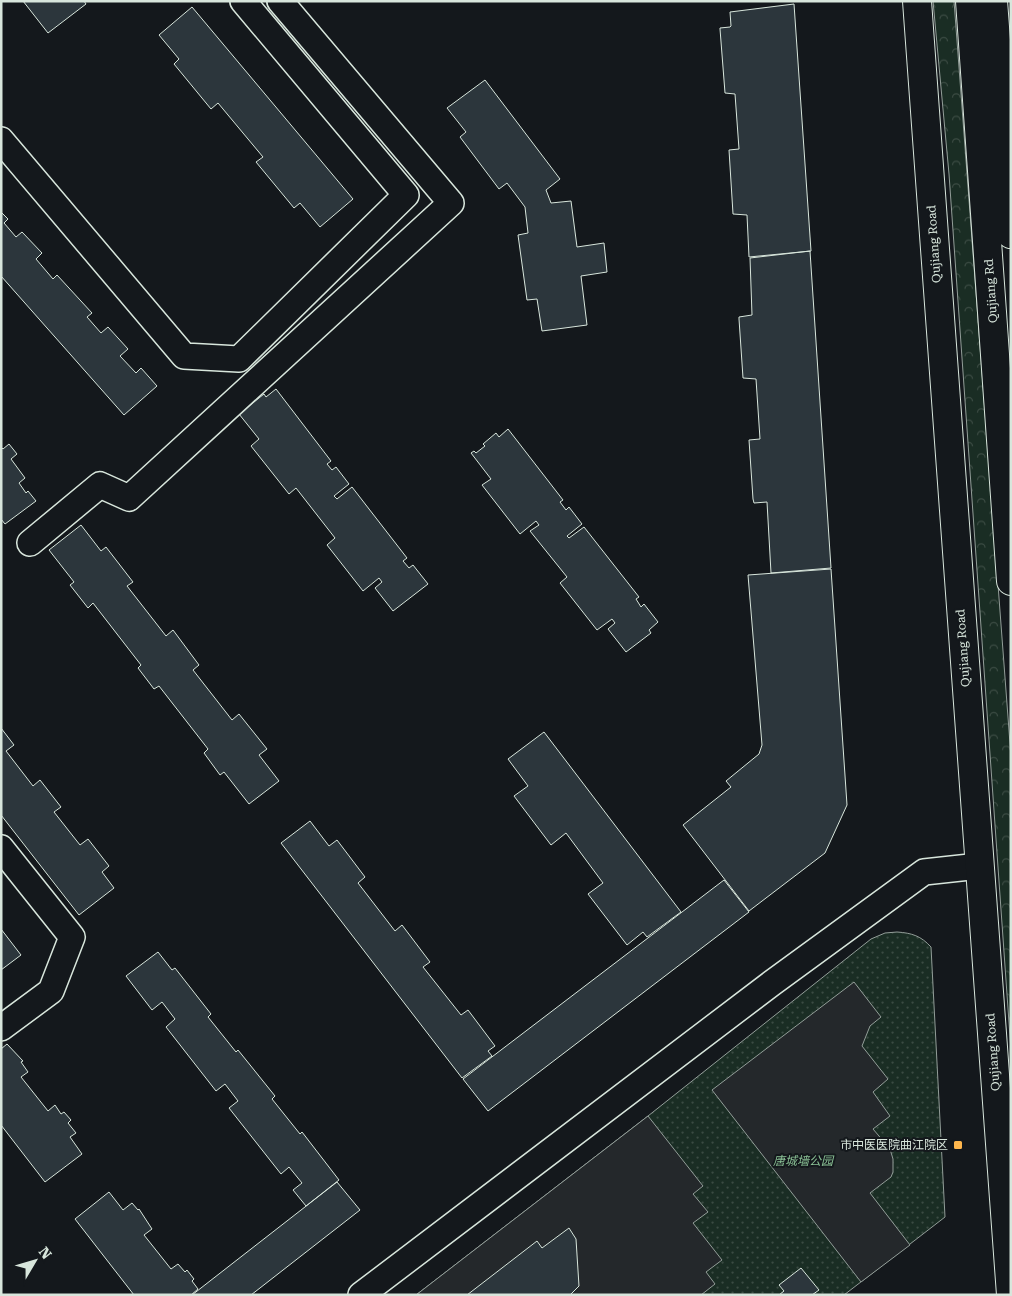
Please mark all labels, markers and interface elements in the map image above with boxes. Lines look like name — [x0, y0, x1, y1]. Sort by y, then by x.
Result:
street label: Qujiang Road — [924, 204, 944, 283]
street label: Qujiang Rd — [982, 258, 1000, 324]
street label: Qujiang Road — [953, 608, 973, 687]
street label: Qujiang Road — [983, 1012, 1003, 1091]
place label: 市中医医院曲江院区 — [840, 1138, 948, 1152]
marker: 市中医医院曲江院区 — [952, 1139, 964, 1151]
park label: 唐城墙公园 — [773, 1154, 835, 1168]
north arrow — [10, 1236, 60, 1286]
text: N — [36, 1244, 55, 1262]

